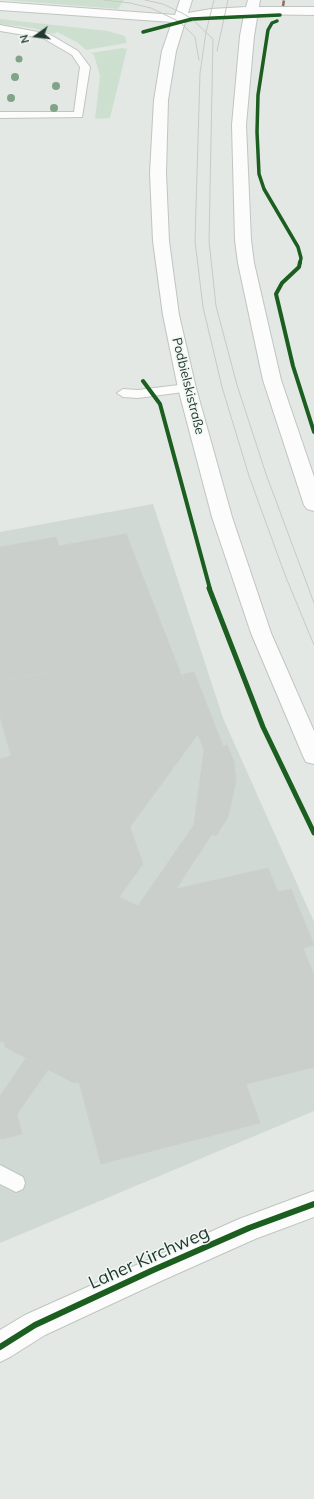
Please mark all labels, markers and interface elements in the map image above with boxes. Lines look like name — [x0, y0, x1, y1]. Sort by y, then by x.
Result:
north arrow — [16, 16, 56, 56]
text: N — [17, 33, 32, 45]
street label: Podbielskistraße — [168, 336, 208, 436]
street label: Laher Kirchweg — [85, 1222, 213, 1294]

